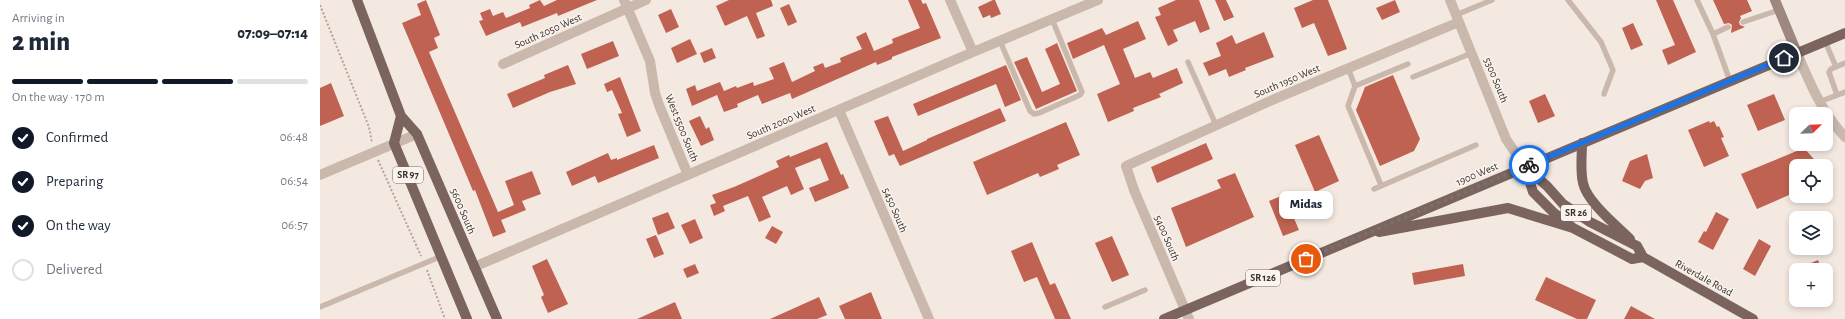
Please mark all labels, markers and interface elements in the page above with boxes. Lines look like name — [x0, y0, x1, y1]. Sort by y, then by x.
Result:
street label: South 2050 West — [513, 11, 584, 51]
text: Arriving in — [12, 12, 65, 25]
text: 07:09–07:14 — [237, 26, 308, 41]
text: 2 min — [12, 29, 70, 55]
pin — [1767, 41, 1801, 75]
icon: home — [1773, 47, 1795, 69]
street label: 5300 South — [1482, 56, 1510, 104]
street label: South 1950 West — [1253, 62, 1322, 100]
text: On the way · 170 m — [12, 91, 105, 104]
street label: West 5500 South — [663, 93, 701, 163]
street label: South 2000 West — [745, 102, 817, 141]
north arrow — [1789, 107, 1833, 151]
map controls — [1789, 107, 1833, 307]
icon: check — [12, 127, 34, 149]
text: Confirmed — [46, 130, 108, 145]
text: 06:48 — [280, 131, 308, 144]
courier — [1509, 145, 1549, 185]
icon: bike — [1518, 154, 1540, 176]
button: locate — [1789, 159, 1833, 203]
street label: 1900 West — [1454, 160, 1500, 188]
road number: SR 97 — [393, 167, 423, 183]
icon: check — [12, 171, 34, 193]
text: Preparing — [46, 174, 103, 189]
text: 06:54 — [280, 175, 308, 188]
street label: 5450 South — [881, 186, 909, 234]
street label: 5600 South — [448, 187, 478, 235]
callout: Midas — [1279, 191, 1333, 219]
text: Midas — [1290, 198, 1322, 211]
road number: SR 26 — [1561, 205, 1591, 221]
button: layers — [1789, 211, 1833, 255]
street label: 5400 South — [1152, 214, 1182, 262]
icon: check — [12, 215, 34, 237]
text: On the way — [46, 218, 111, 233]
text: 06:57 — [281, 219, 308, 232]
pin — [1289, 242, 1323, 276]
icon: bag — [1295, 248, 1317, 270]
street label: Riverdale Road — [1673, 258, 1735, 298]
text: Delivered — [46, 262, 103, 277]
button: + — [1789, 263, 1833, 307]
road number: SR 126 — [1246, 270, 1280, 286]

